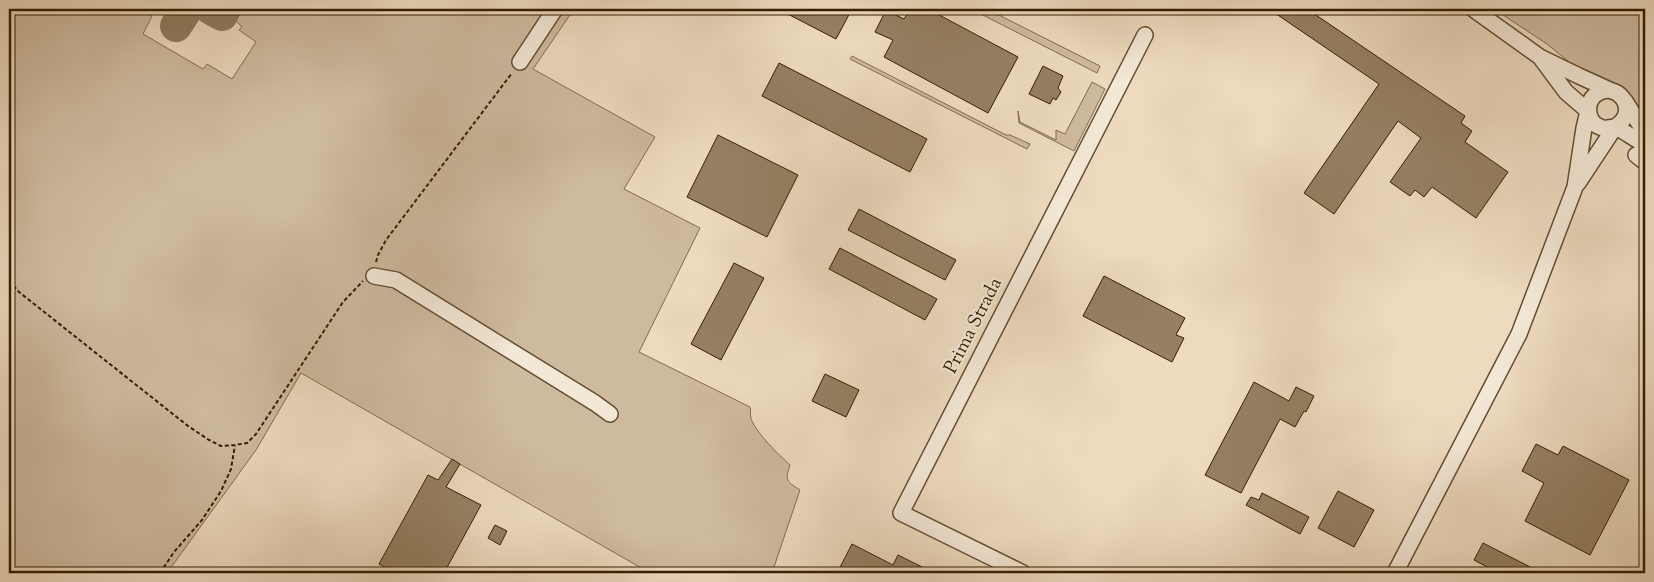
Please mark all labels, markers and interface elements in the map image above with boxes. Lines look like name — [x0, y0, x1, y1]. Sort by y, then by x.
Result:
street label: Prima Strada — [938, 273, 1010, 379]

